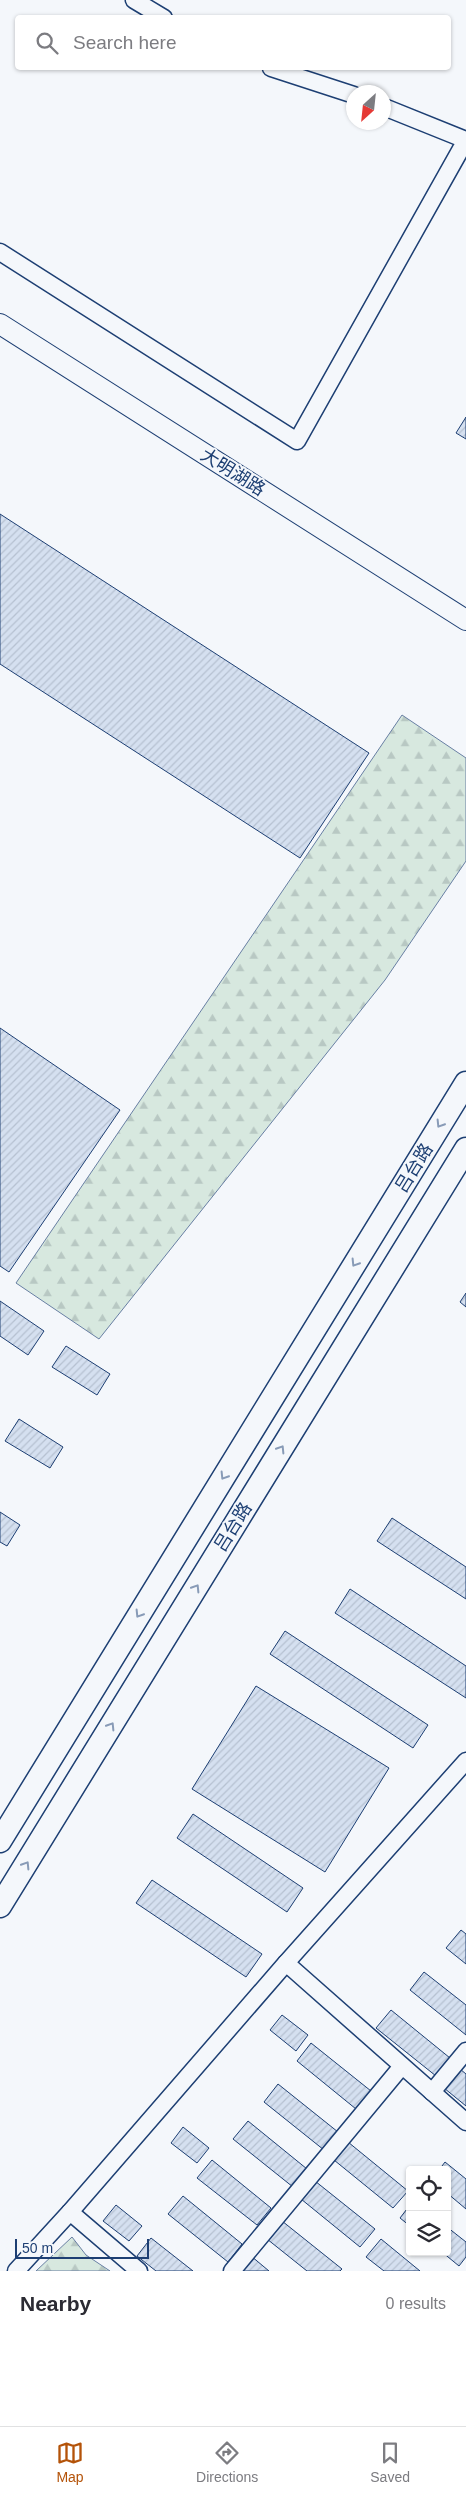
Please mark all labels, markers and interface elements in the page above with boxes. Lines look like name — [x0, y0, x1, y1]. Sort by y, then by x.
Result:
search box — [15, 15, 451, 70]
icon: search — [33, 29, 61, 57]
text: Search here — [73, 32, 177, 53]
north arrow — [346, 85, 391, 130]
street label: 大明湖路 — [197, 444, 269, 500]
one-way arrow — [437, 1119, 447, 1128]
street label: 吕台路 — [391, 1140, 437, 1196]
one-way arrow — [352, 1257, 362, 1266]
one-way arrow — [275, 1446, 284, 1455]
one-way arrow — [221, 1470, 231, 1479]
street label: 吕台路 — [210, 1499, 256, 1555]
one-way arrow — [189, 1584, 199, 1593]
one-way arrow — [136, 1609, 146, 1618]
one-way arrow — [104, 1723, 114, 1732]
one-way arrow — [19, 1861, 29, 1870]
map controls — [406, 2166, 451, 2256]
button: locate — [406, 2166, 451, 2211]
button: layers — [406, 2211, 451, 2256]
scale bar — [15, 2236, 149, 2259]
text: 50 m — [22, 2240, 53, 2256]
text: Nearby — [20, 2292, 91, 2315]
text: 0 results — [386, 2295, 446, 2312]
tab: Map — [56, 2439, 84, 2485]
tab: Directions — [196, 2439, 258, 2485]
tab: Saved — [370, 2439, 410, 2485]

